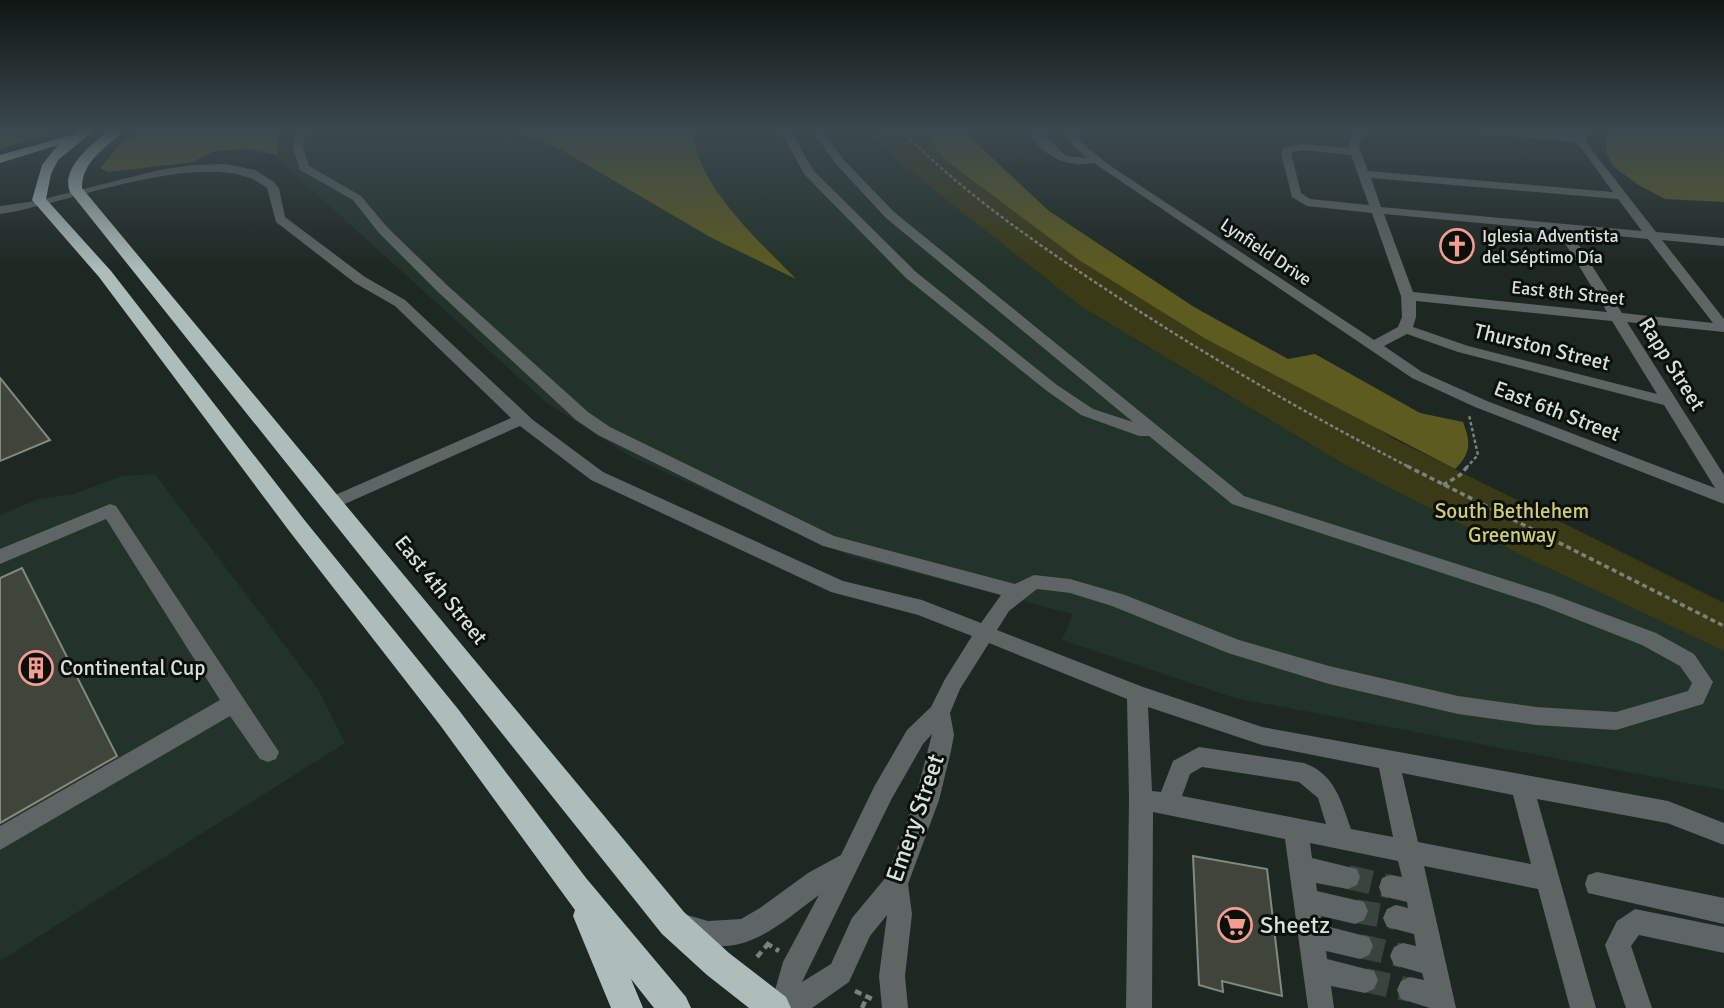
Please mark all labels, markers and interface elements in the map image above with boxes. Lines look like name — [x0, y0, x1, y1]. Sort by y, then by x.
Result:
street label: Lynfield Drive — [1216, 213, 1316, 291]
place label: Iglesia Adventista del Séptimo Día — [1482, 225, 1619, 268]
church icon: Iglesia Adventista del Séptimo Día — [1438, 227, 1476, 265]
street label: East 8th Street — [1510, 276, 1626, 310]
street label: Rapp Street — [1633, 313, 1711, 415]
street label: Thurston Street — [1471, 318, 1613, 376]
street label: East 6th Street — [1490, 375, 1624, 447]
park label: South Bethlehem Greenway — [1435, 498, 1589, 548]
street label: East 4th Street — [389, 530, 493, 650]
building icon: Continental Cup — [17, 649, 55, 687]
place label: Continental Cup — [60, 655, 206, 681]
street label: Emery Street — [879, 750, 951, 886]
supermarket icon: Sheetz — [1216, 906, 1254, 944]
place label: Sheetz — [1260, 910, 1330, 940]

